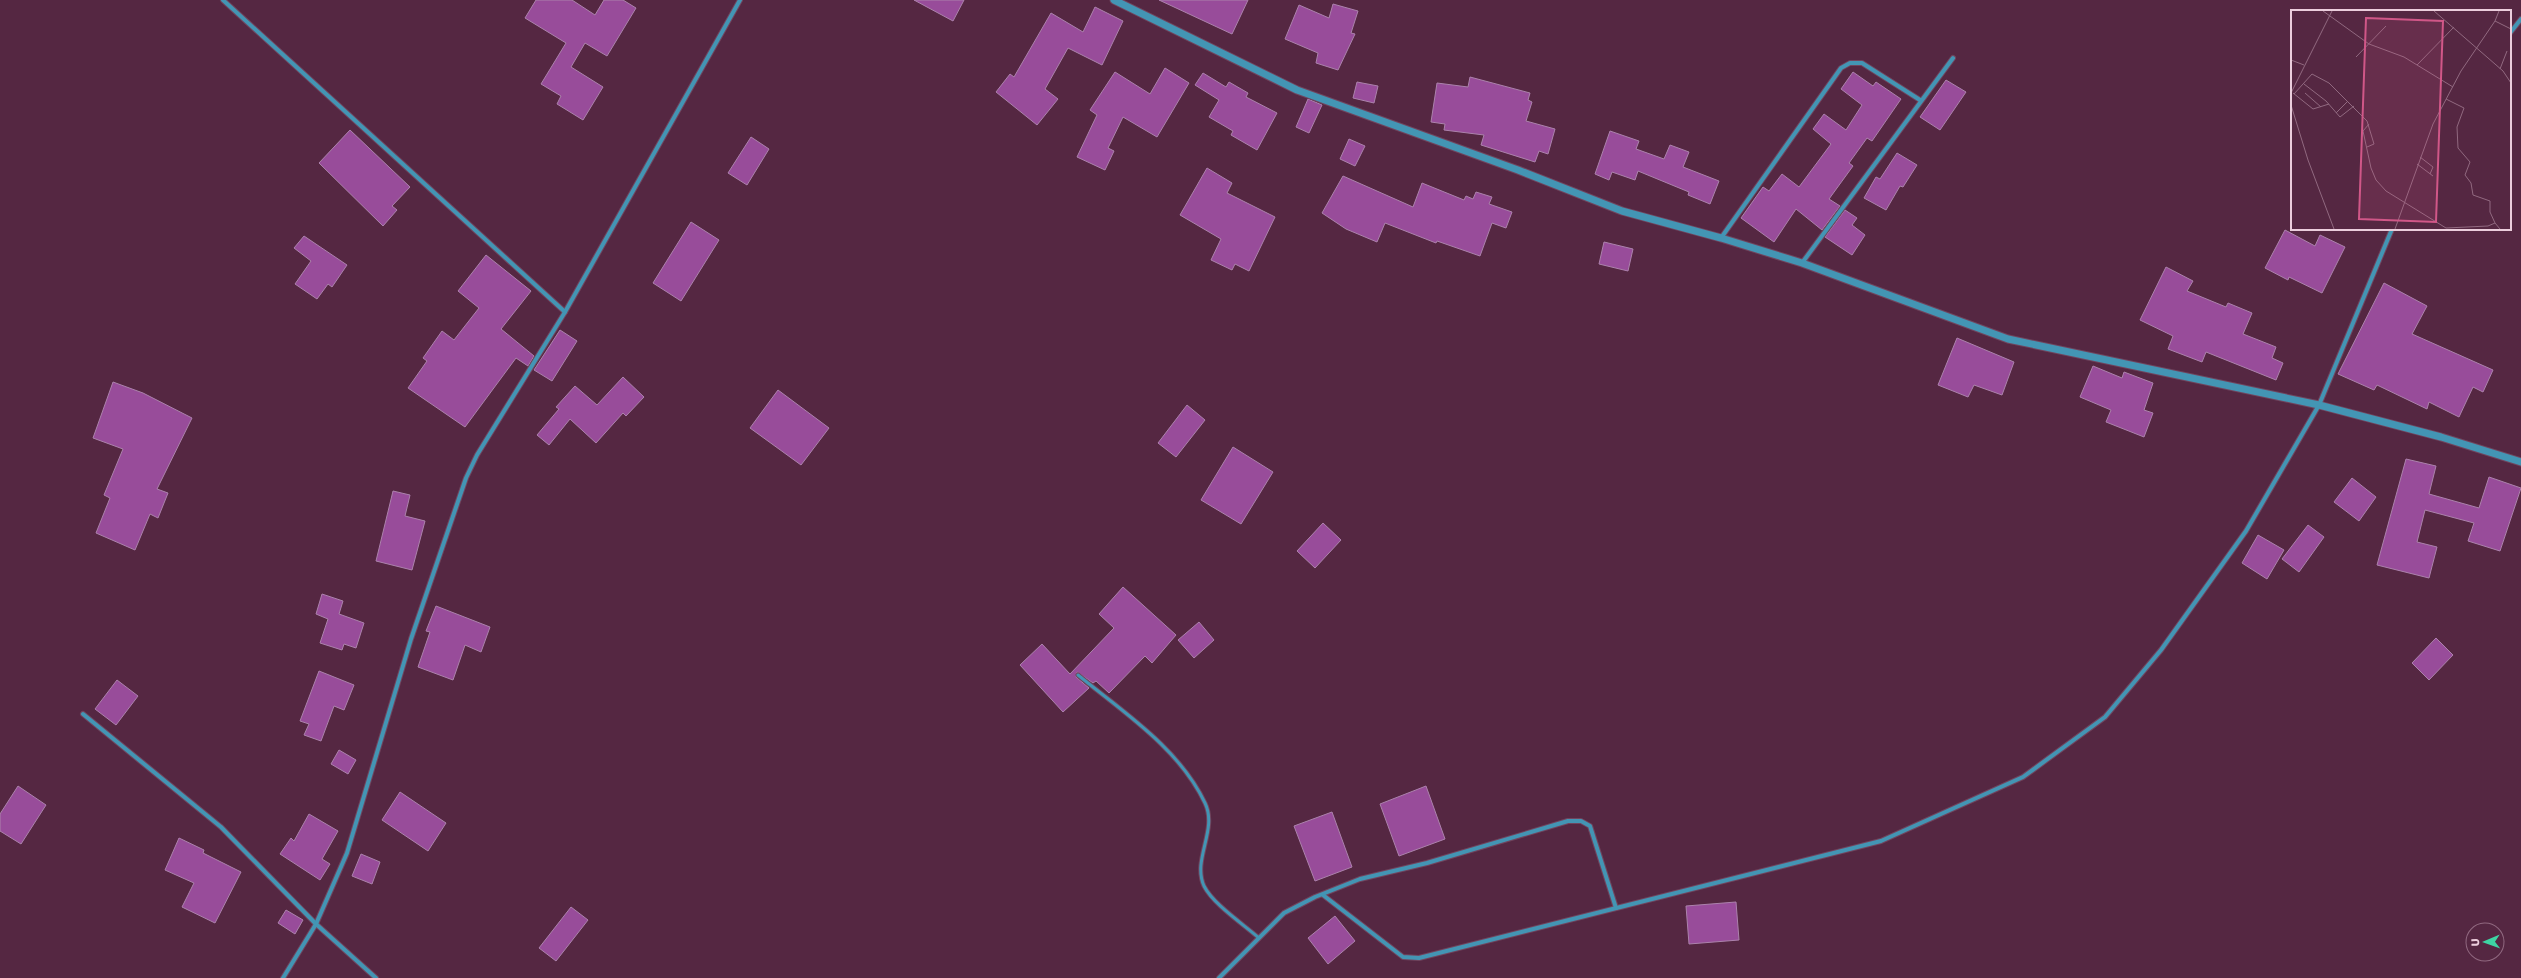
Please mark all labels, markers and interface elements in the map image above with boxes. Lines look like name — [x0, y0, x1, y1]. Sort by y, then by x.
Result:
inset map — [2291, 10, 2511, 230]
north arrow — [2465, 922, 2505, 962]
text: U — [2469, 938, 2482, 947]

